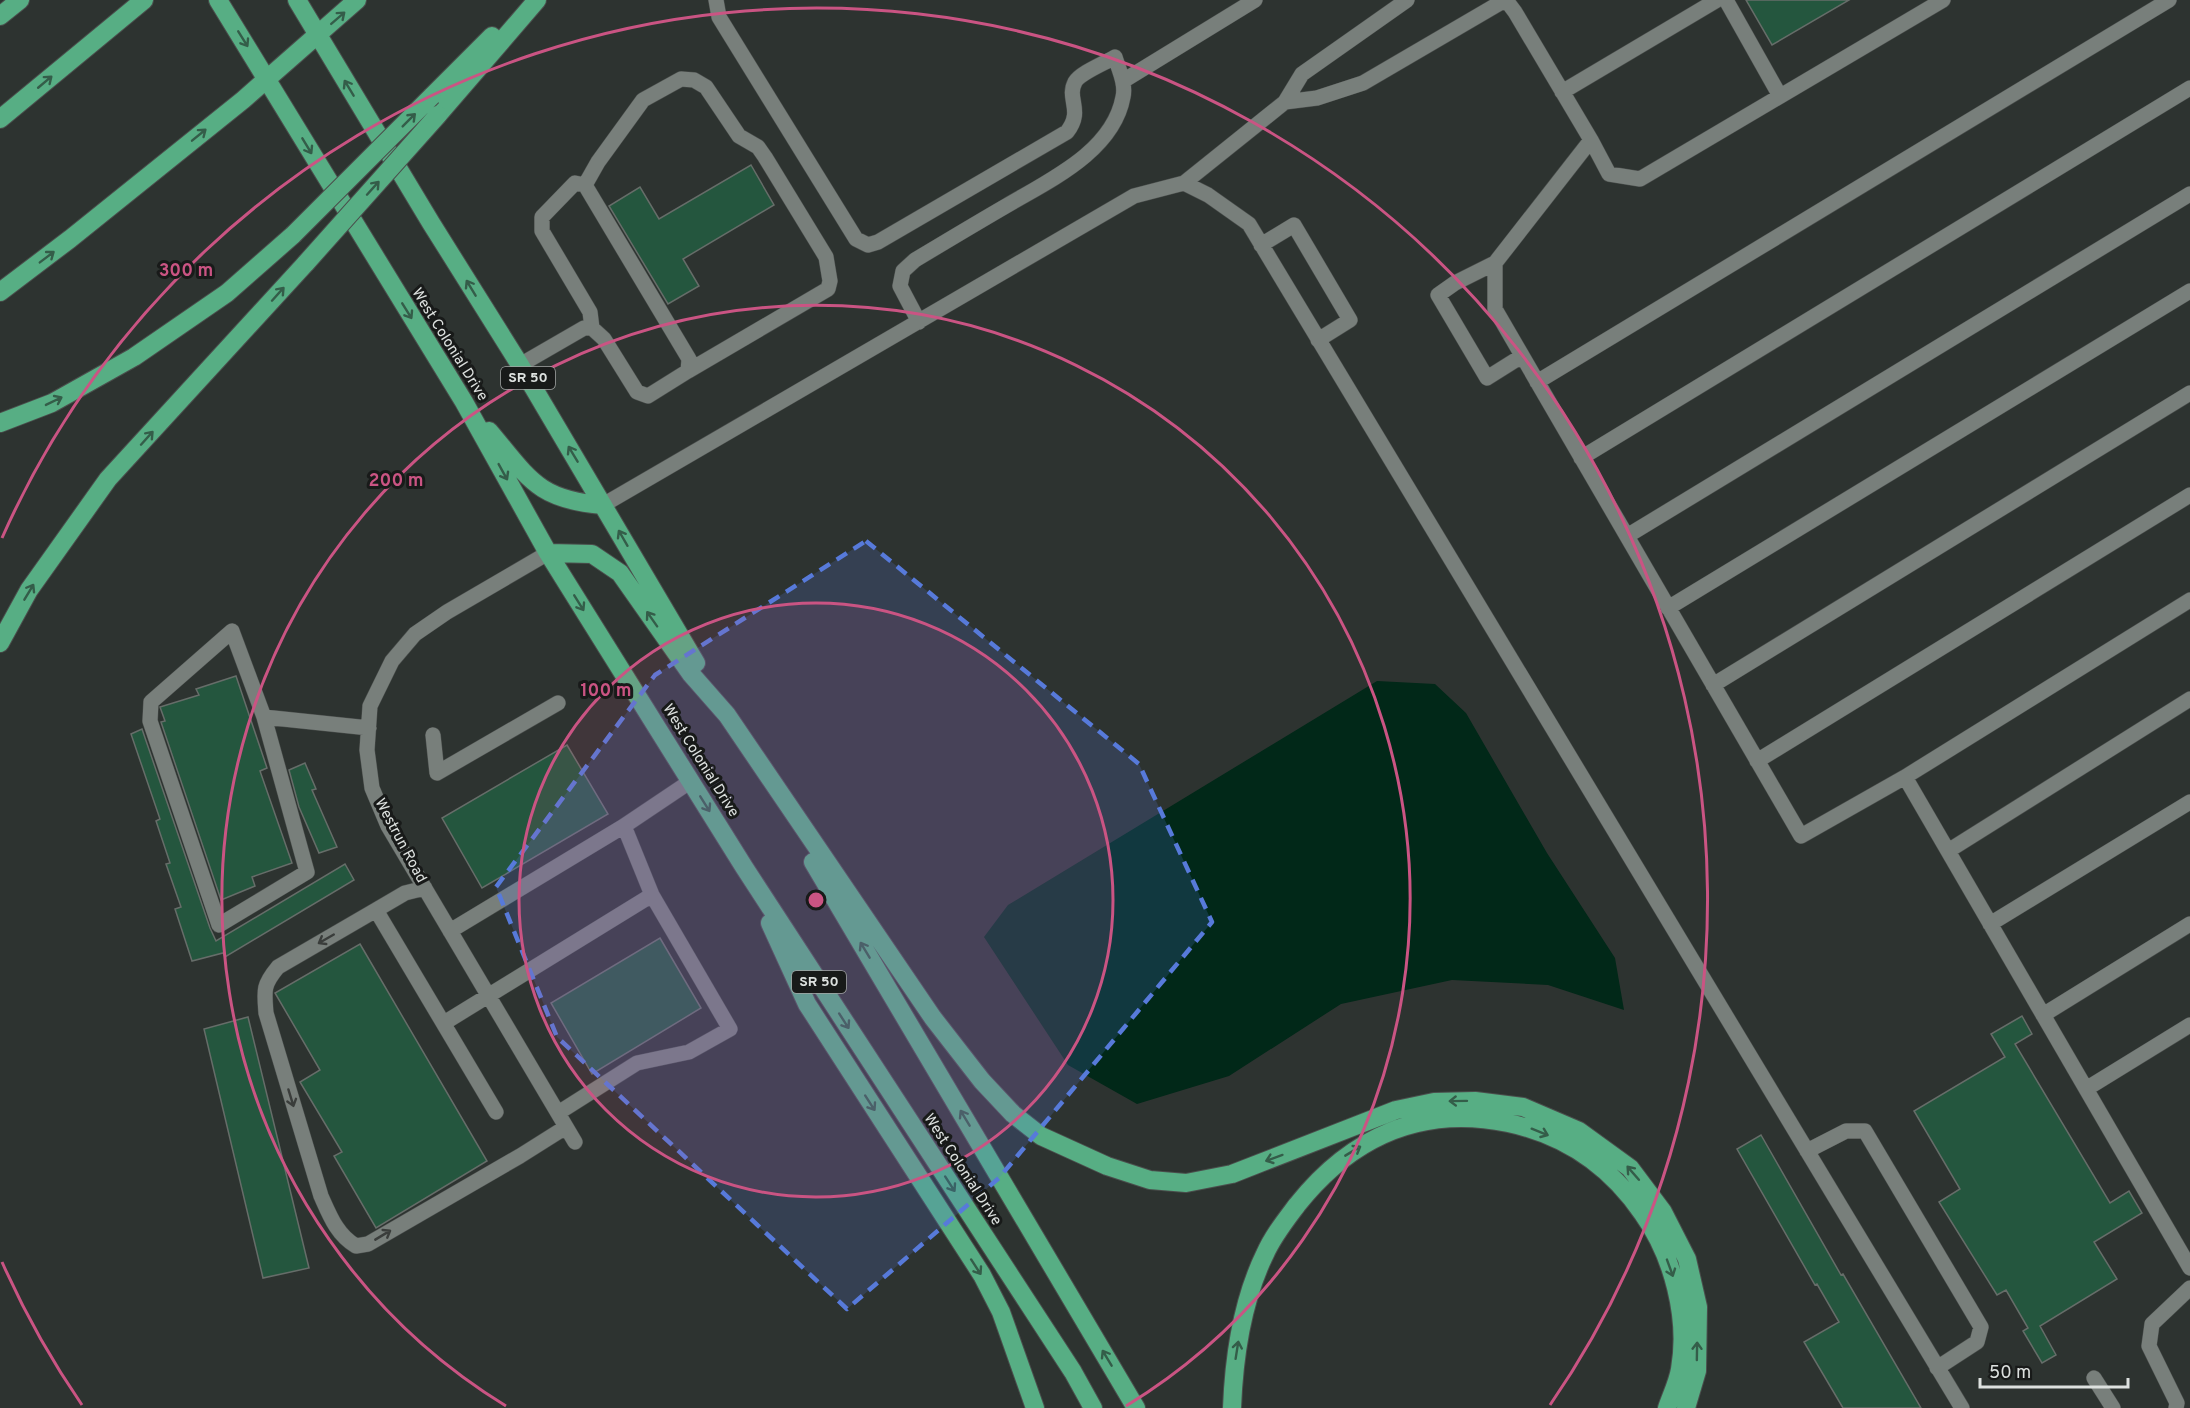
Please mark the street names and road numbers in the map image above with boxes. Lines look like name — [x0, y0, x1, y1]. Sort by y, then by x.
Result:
street label: West Colonial Drive — [407, 285, 491, 405]
road number: SR 50 — [501, 367, 555, 389]
street label: West Colonial Drive — [658, 701, 742, 821]
street label: Westrun Road — [370, 795, 430, 887]
road number: SR 50 — [792, 971, 846, 993]
street label: West Colonial Drive — [919, 1110, 1005, 1230]

